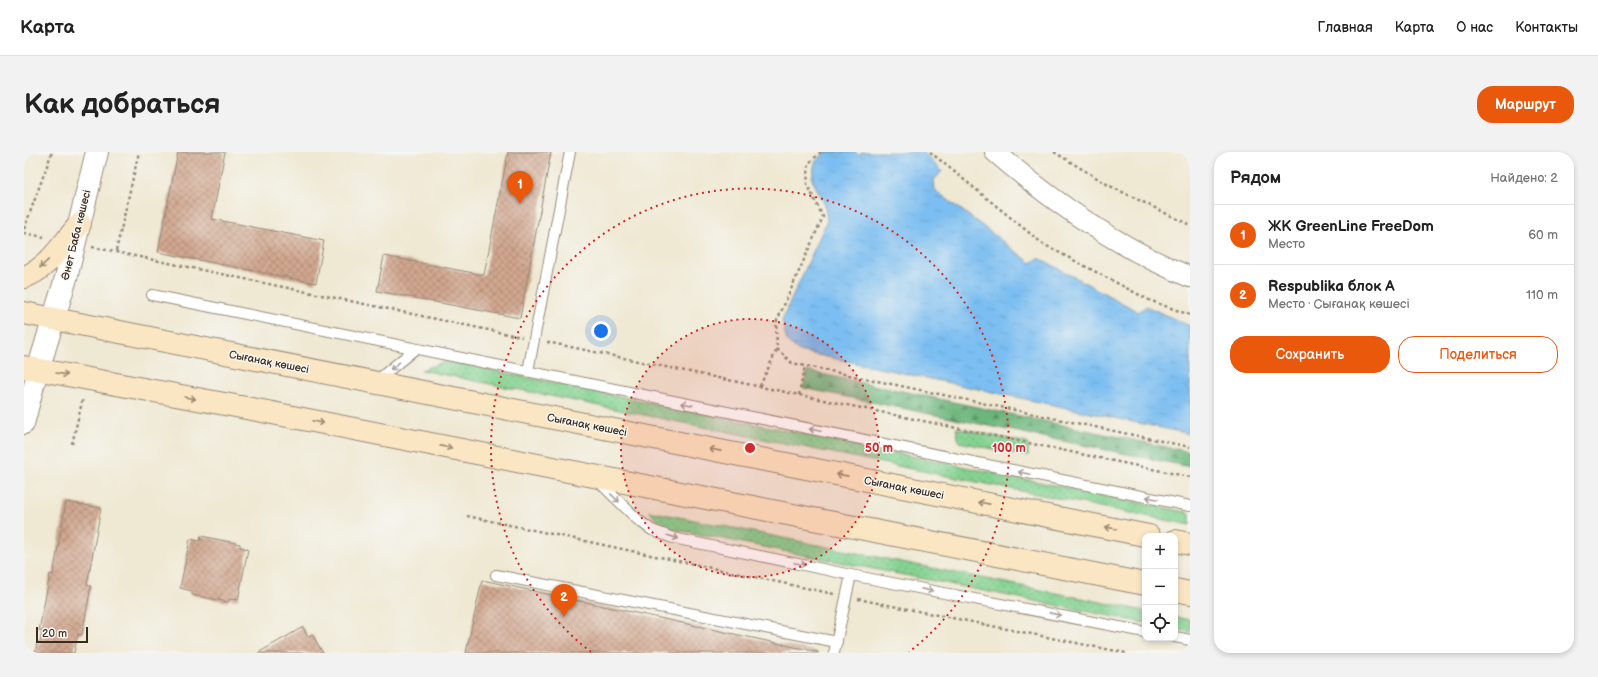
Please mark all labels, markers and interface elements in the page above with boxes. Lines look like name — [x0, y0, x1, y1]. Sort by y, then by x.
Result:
text: Карта — [20, 16, 74, 39]
text: Главная — [1318, 19, 1373, 36]
text: Карта — [1395, 19, 1434, 36]
text: О нас — [1456, 19, 1493, 36]
text: Контакты — [1515, 19, 1578, 36]
button: Маршрут — [1477, 86, 1574, 123]
text: Как добраться — [24, 88, 221, 121]
text: Рядом — [1230, 168, 1281, 188]
text: Найдено: 2 — [1490, 170, 1558, 186]
pin: 1 — [507, 171, 533, 204]
street label: Әнет Баба көшесі — [58, 188, 94, 282]
text: ЖК GreenLine FreeDom — [1268, 217, 1434, 236]
text: 1 — [1240, 227, 1246, 243]
text: 60 m — [1528, 227, 1558, 243]
text: Место — [1268, 236, 1305, 252]
one-way arrow — [39, 259, 49, 269]
text: Respublika блок А — [1268, 277, 1395, 296]
text: 2 — [1239, 287, 1247, 303]
text: 110 m — [1526, 287, 1558, 303]
text: Место · Сығанақ көшесі — [1268, 296, 1410, 312]
your location — [591, 321, 611, 341]
button: Сохранить — [1230, 336, 1390, 373]
button: Поделиться — [1398, 336, 1558, 373]
street label: Сығанақ көшесі — [228, 348, 310, 376]
one-way arrow — [389, 361, 400, 370]
one-way arrow — [55, 371, 68, 379]
one-way arrow — [183, 394, 196, 402]
one-way arrow — [681, 399, 694, 407]
street label: Сығанақ көшесі — [546, 411, 628, 439]
one-way arrow — [311, 418, 324, 426]
one-way arrow — [809, 425, 822, 433]
centre of rings — [743, 441, 757, 455]
text: 50 m — [865, 441, 893, 456]
text: 100 m — [992, 441, 1026, 456]
one-way arrow — [439, 443, 452, 451]
one-way arrow — [709, 446, 722, 454]
one-way arrow — [1018, 468, 1031, 476]
one-way arrow — [836, 471, 849, 479]
street label: Сығанақ көшесі — [863, 474, 945, 502]
one-way arrow — [610, 493, 620, 503]
one-way arrow — [1146, 494, 1159, 502]
one-way arrow — [977, 499, 990, 507]
one-way arrow — [1105, 524, 1118, 532]
map controls — [1142, 533, 1178, 641]
button: + — [1142, 533, 1178, 569]
one-way arrow — [666, 534, 679, 541]
one-way arrow — [793, 561, 806, 569]
button: − — [1142, 569, 1178, 605]
pin: 2 — [551, 584, 577, 617]
one-way arrow — [921, 586, 934, 594]
button: locate — [1142, 605, 1178, 641]
one-way arrow — [1048, 611, 1061, 619]
scale bar — [36, 625, 88, 644]
text: 20 m — [42, 627, 67, 640]

